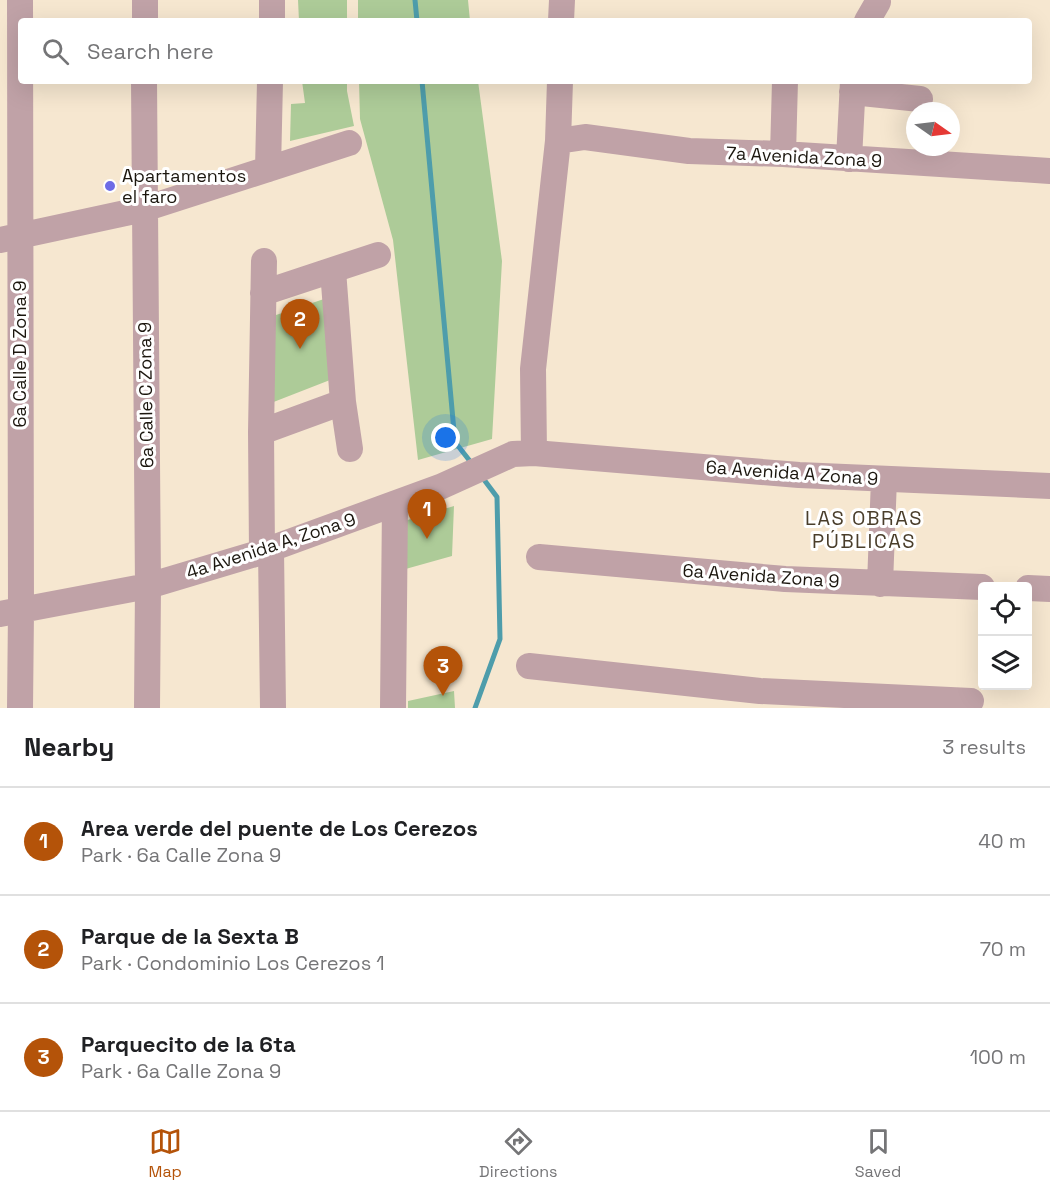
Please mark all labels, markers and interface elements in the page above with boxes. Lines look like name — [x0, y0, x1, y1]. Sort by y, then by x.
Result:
search box — [18, 18, 1032, 84]
icon: search — [39, 35, 72, 68]
text: Search here — [87, 37, 214, 65]
north arrow — [906, 102, 960, 156]
street label: 7a Avenida Zona 9 — [725, 141, 883, 172]
place label: Apartamentos el faro — [122, 164, 246, 208]
marker: Apartamentos el faro — [103, 179, 117, 193]
street label: 6a Calle D Zona 9 — [8, 281, 31, 427]
pin: 2 — [280, 300, 320, 349]
street label: 6a Calle C Zona 9 — [133, 322, 158, 468]
your location — [431, 423, 460, 452]
street label: 6a Avenida A Zona 9 — [705, 455, 879, 490]
pin: 1 — [408, 490, 446, 539]
district label: LAS OBRAS PÚBLICAS — [805, 505, 923, 554]
street label: 4a Avenida A, Zona 9 — [183, 507, 359, 584]
street label: 6a Avenida Zona 9 — [682, 559, 840, 592]
map controls — [978, 582, 1032, 690]
button: locate — [978, 582, 1032, 636]
button: layers — [978, 636, 1032, 690]
pin: 3 — [424, 646, 462, 696]
text: Nearby — [24, 730, 114, 764]
text: 3 results — [942, 734, 1026, 760]
text: Area verde del puente de Los Cerezos — [81, 814, 478, 842]
text: 1 — [39, 828, 48, 854]
text: 40 m — [978, 828, 1026, 854]
text: Park · 6a Calle Zona 9 — [81, 842, 281, 868]
text: Parque de la Sexta B — [81, 922, 299, 950]
text: 2 — [38, 936, 49, 962]
text: 70 m — [980, 936, 1026, 962]
text: Park · Condominio Los Cerezos 1 — [81, 950, 385, 976]
text: Parquecito de la 6ta — [81, 1030, 296, 1058]
text: 3 — [37, 1044, 50, 1070]
text: 100 m — [970, 1044, 1026, 1070]
text: Park · 6a Calle Zona 9 — [81, 1058, 281, 1084]
tab: Map — [149, 1125, 182, 1182]
tab: Directions — [479, 1125, 558, 1182]
tab: Saved — [855, 1125, 901, 1182]

